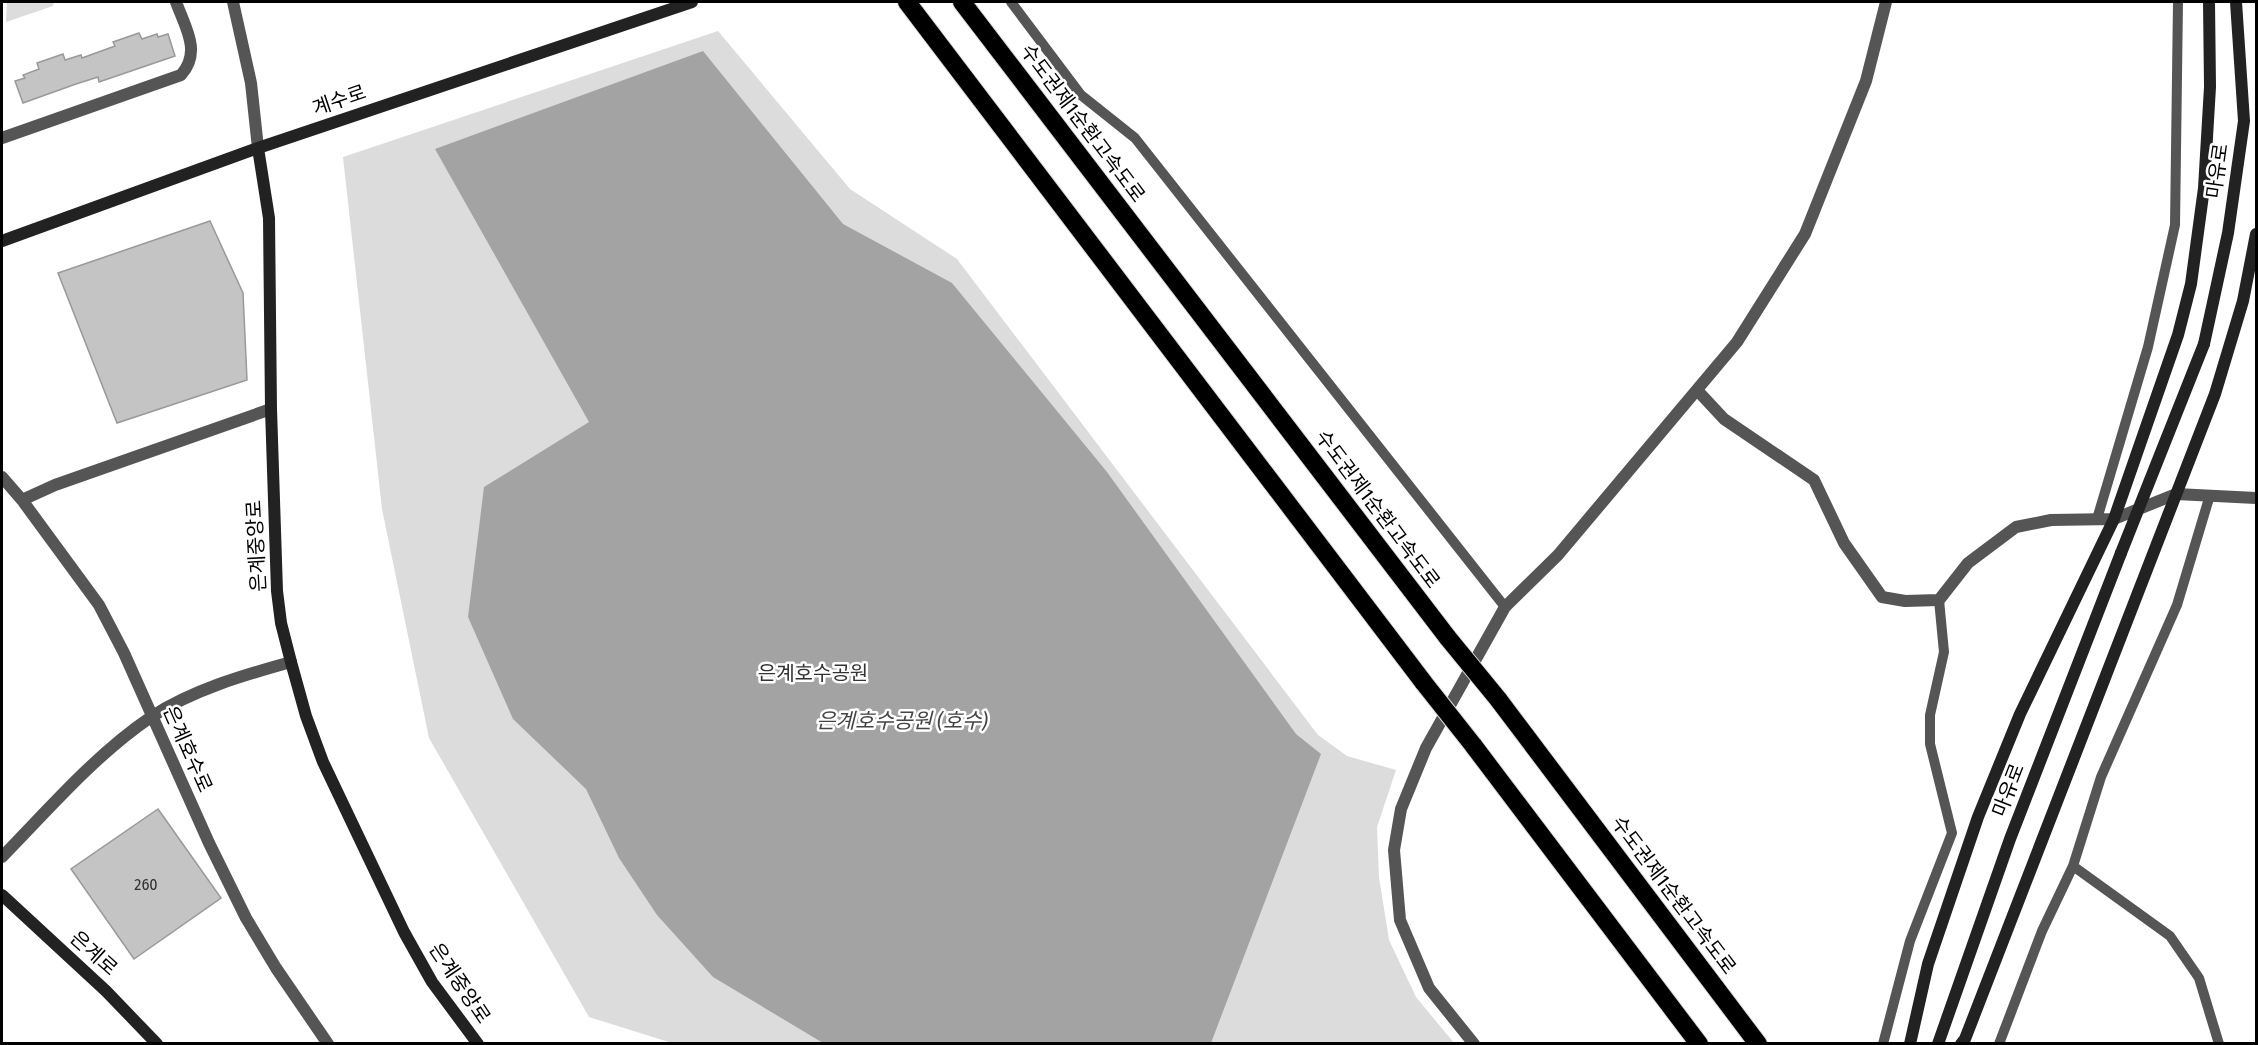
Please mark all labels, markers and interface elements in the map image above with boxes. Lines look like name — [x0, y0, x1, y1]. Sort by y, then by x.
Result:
street label: 수도권제1순환고속도로 — [1016, 39, 1150, 207]
street label: 계수로 — [309, 80, 369, 120]
street label: 마유로 — [2201, 142, 2233, 200]
street label: 수도권제1순환고속도로 — [1311, 425, 1445, 593]
street label: 은계중앙로 — [242, 499, 270, 593]
park label: 은계호수공원 — [758, 661, 868, 685]
street label: 은계호수로 — [158, 702, 218, 796]
water label: 은계호수공원 (호수) — [816, 708, 988, 734]
street label: 마유로 — [1987, 760, 2029, 820]
street label: 수도권제1순환고속도로 — [1607, 811, 1741, 979]
house number: 260 — [134, 875, 158, 894]
street label: 은계로 — [65, 926, 123, 980]
street label: 은계중앙로 — [424, 938, 496, 1028]

